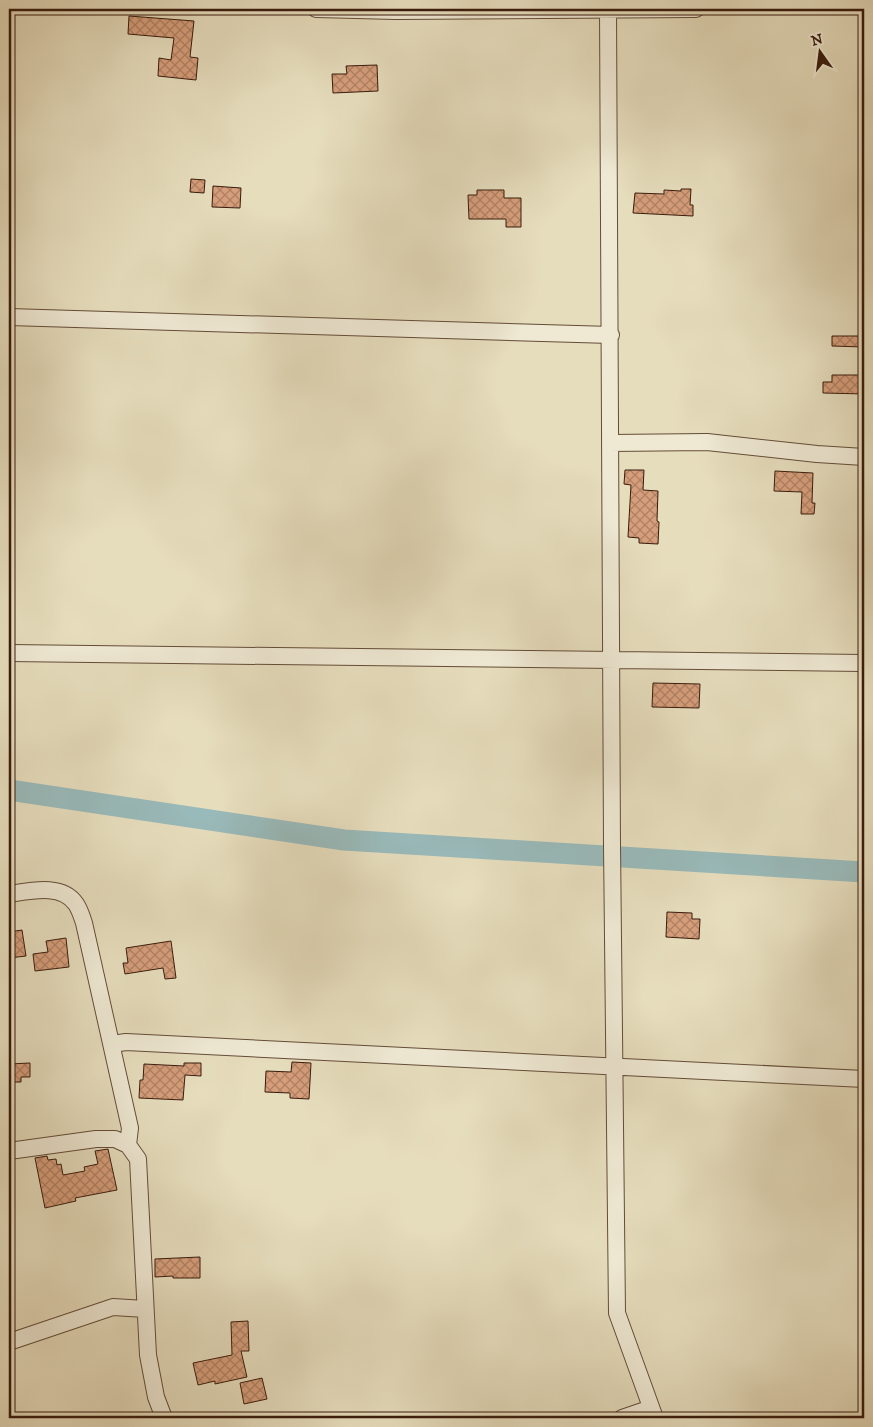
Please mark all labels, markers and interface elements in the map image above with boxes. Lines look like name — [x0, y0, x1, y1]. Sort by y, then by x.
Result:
north arrow — [796, 28, 846, 78]
text: N — [809, 30, 825, 50]

